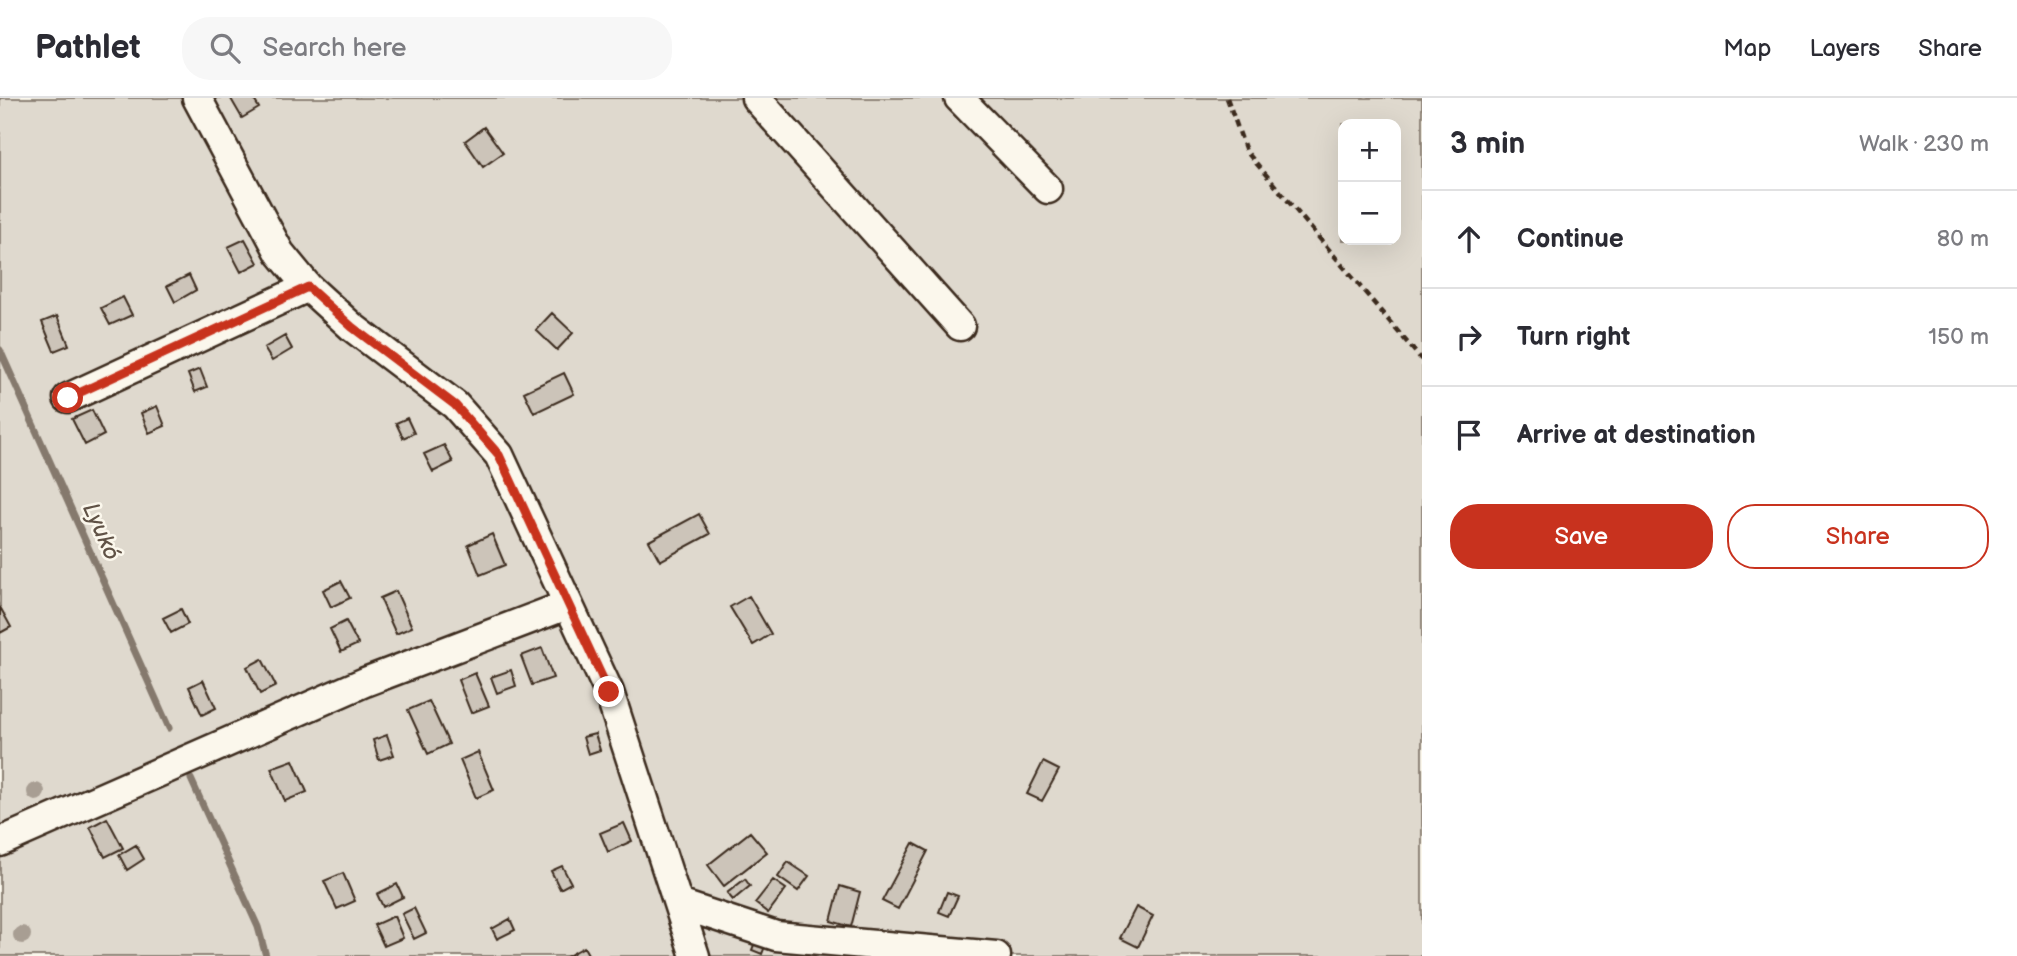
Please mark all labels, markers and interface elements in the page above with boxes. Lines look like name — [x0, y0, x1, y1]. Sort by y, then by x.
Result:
search box — [182, 17, 672, 80]
text: Pathlet — [35, 28, 140, 68]
icon: search — [206, 29, 244, 67]
text: Search here — [262, 33, 406, 64]
text: Map — [1723, 34, 1771, 63]
text: Layers — [1809, 34, 1880, 63]
text: Share — [1918, 34, 1982, 63]
map controls — [1338, 119, 1401, 245]
button: + — [1338, 119, 1401, 182]
text: 3 min — [1450, 126, 1525, 162]
text: Walk · 230 m — [1859, 130, 1989, 158]
button: − — [1338, 182, 1401, 245]
icon: ahead — [1450, 220, 1488, 258]
text: Continue — [1517, 224, 1624, 255]
text: 80 m — [1937, 225, 1989, 253]
icon: right — [1450, 318, 1488, 356]
text: Turn right — [1517, 322, 1630, 353]
text: 150 m — [1928, 323, 1989, 351]
route start — [52, 382, 83, 413]
icon: arrive — [1450, 416, 1488, 454]
text: Arrive at destination — [1517, 420, 1756, 451]
water label: Lyukó — [76, 498, 126, 564]
button: Save — [1450, 504, 1713, 569]
button: Share — [1727, 504, 1989, 569]
route end — [593, 676, 624, 707]

